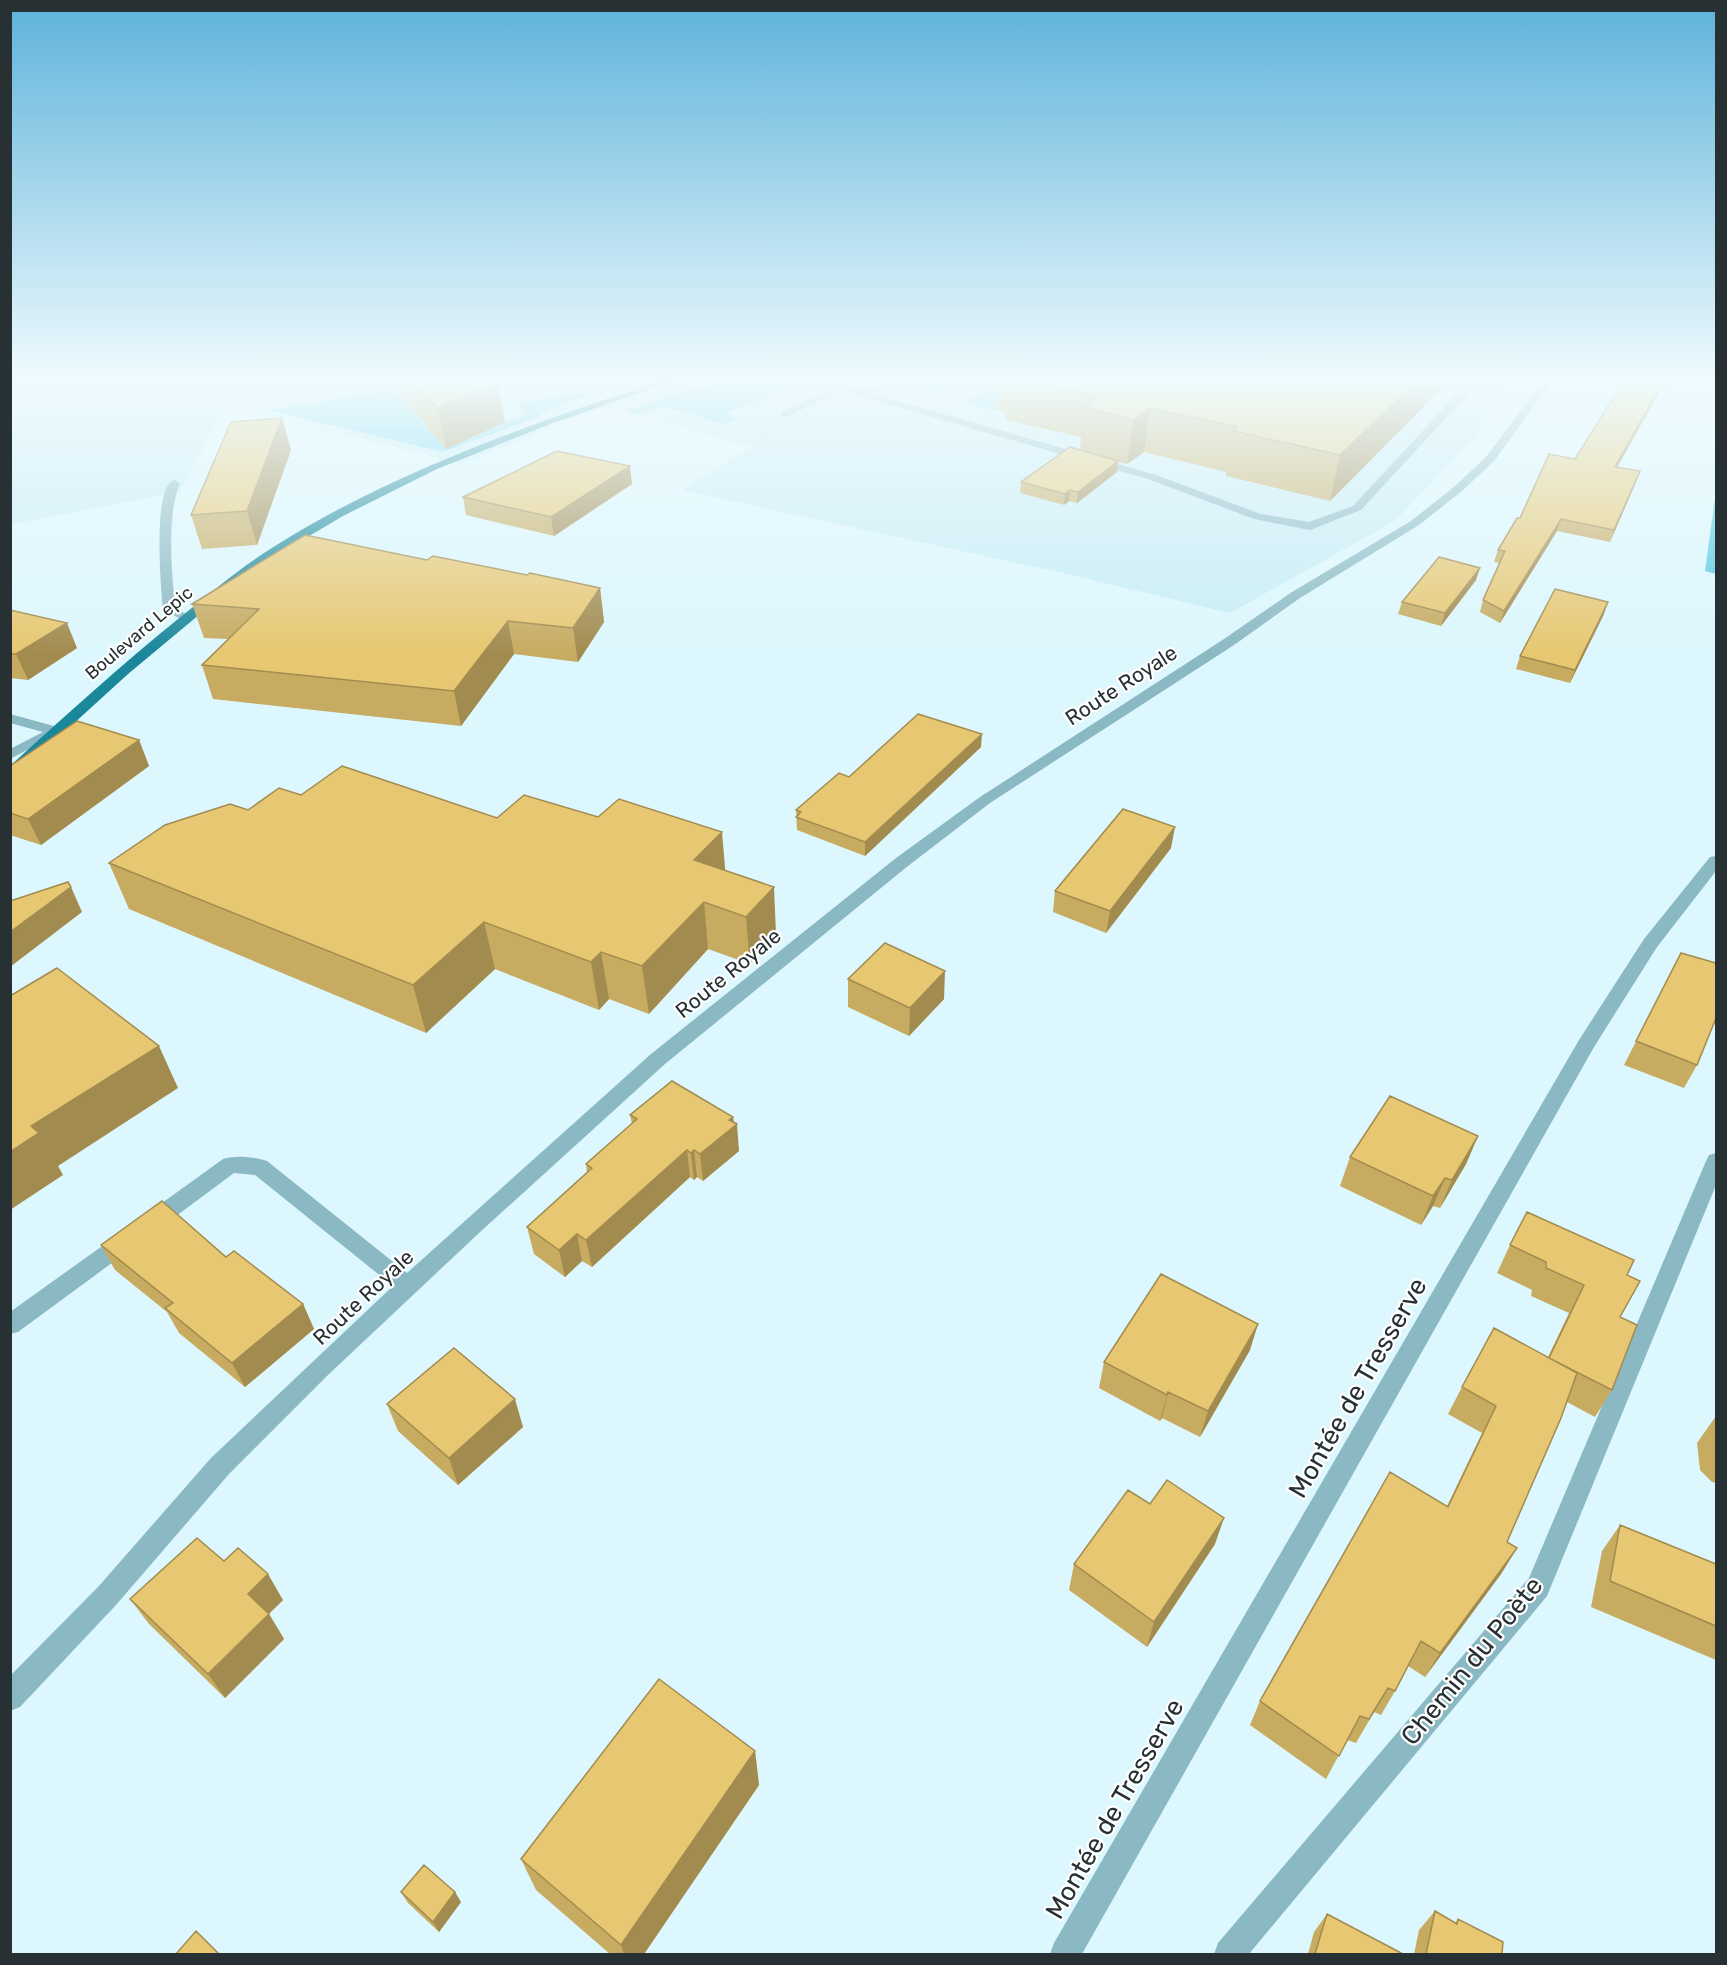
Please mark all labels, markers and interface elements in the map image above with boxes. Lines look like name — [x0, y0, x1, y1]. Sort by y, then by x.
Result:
street label: Boulevard Lepic — [81, 582, 197, 684]
street label: Route Royale — [1060, 640, 1182, 730]
street label: Route Royale — [670, 923, 786, 1023]
street label: Route Royale — [308, 1244, 418, 1350]
street label: Montée de Tresserve — [1282, 1272, 1434, 1504]
street label: Chemin du Poète — [1395, 1571, 1549, 1751]
street label: Montée de Tresserve — [1039, 1693, 1191, 1925]

